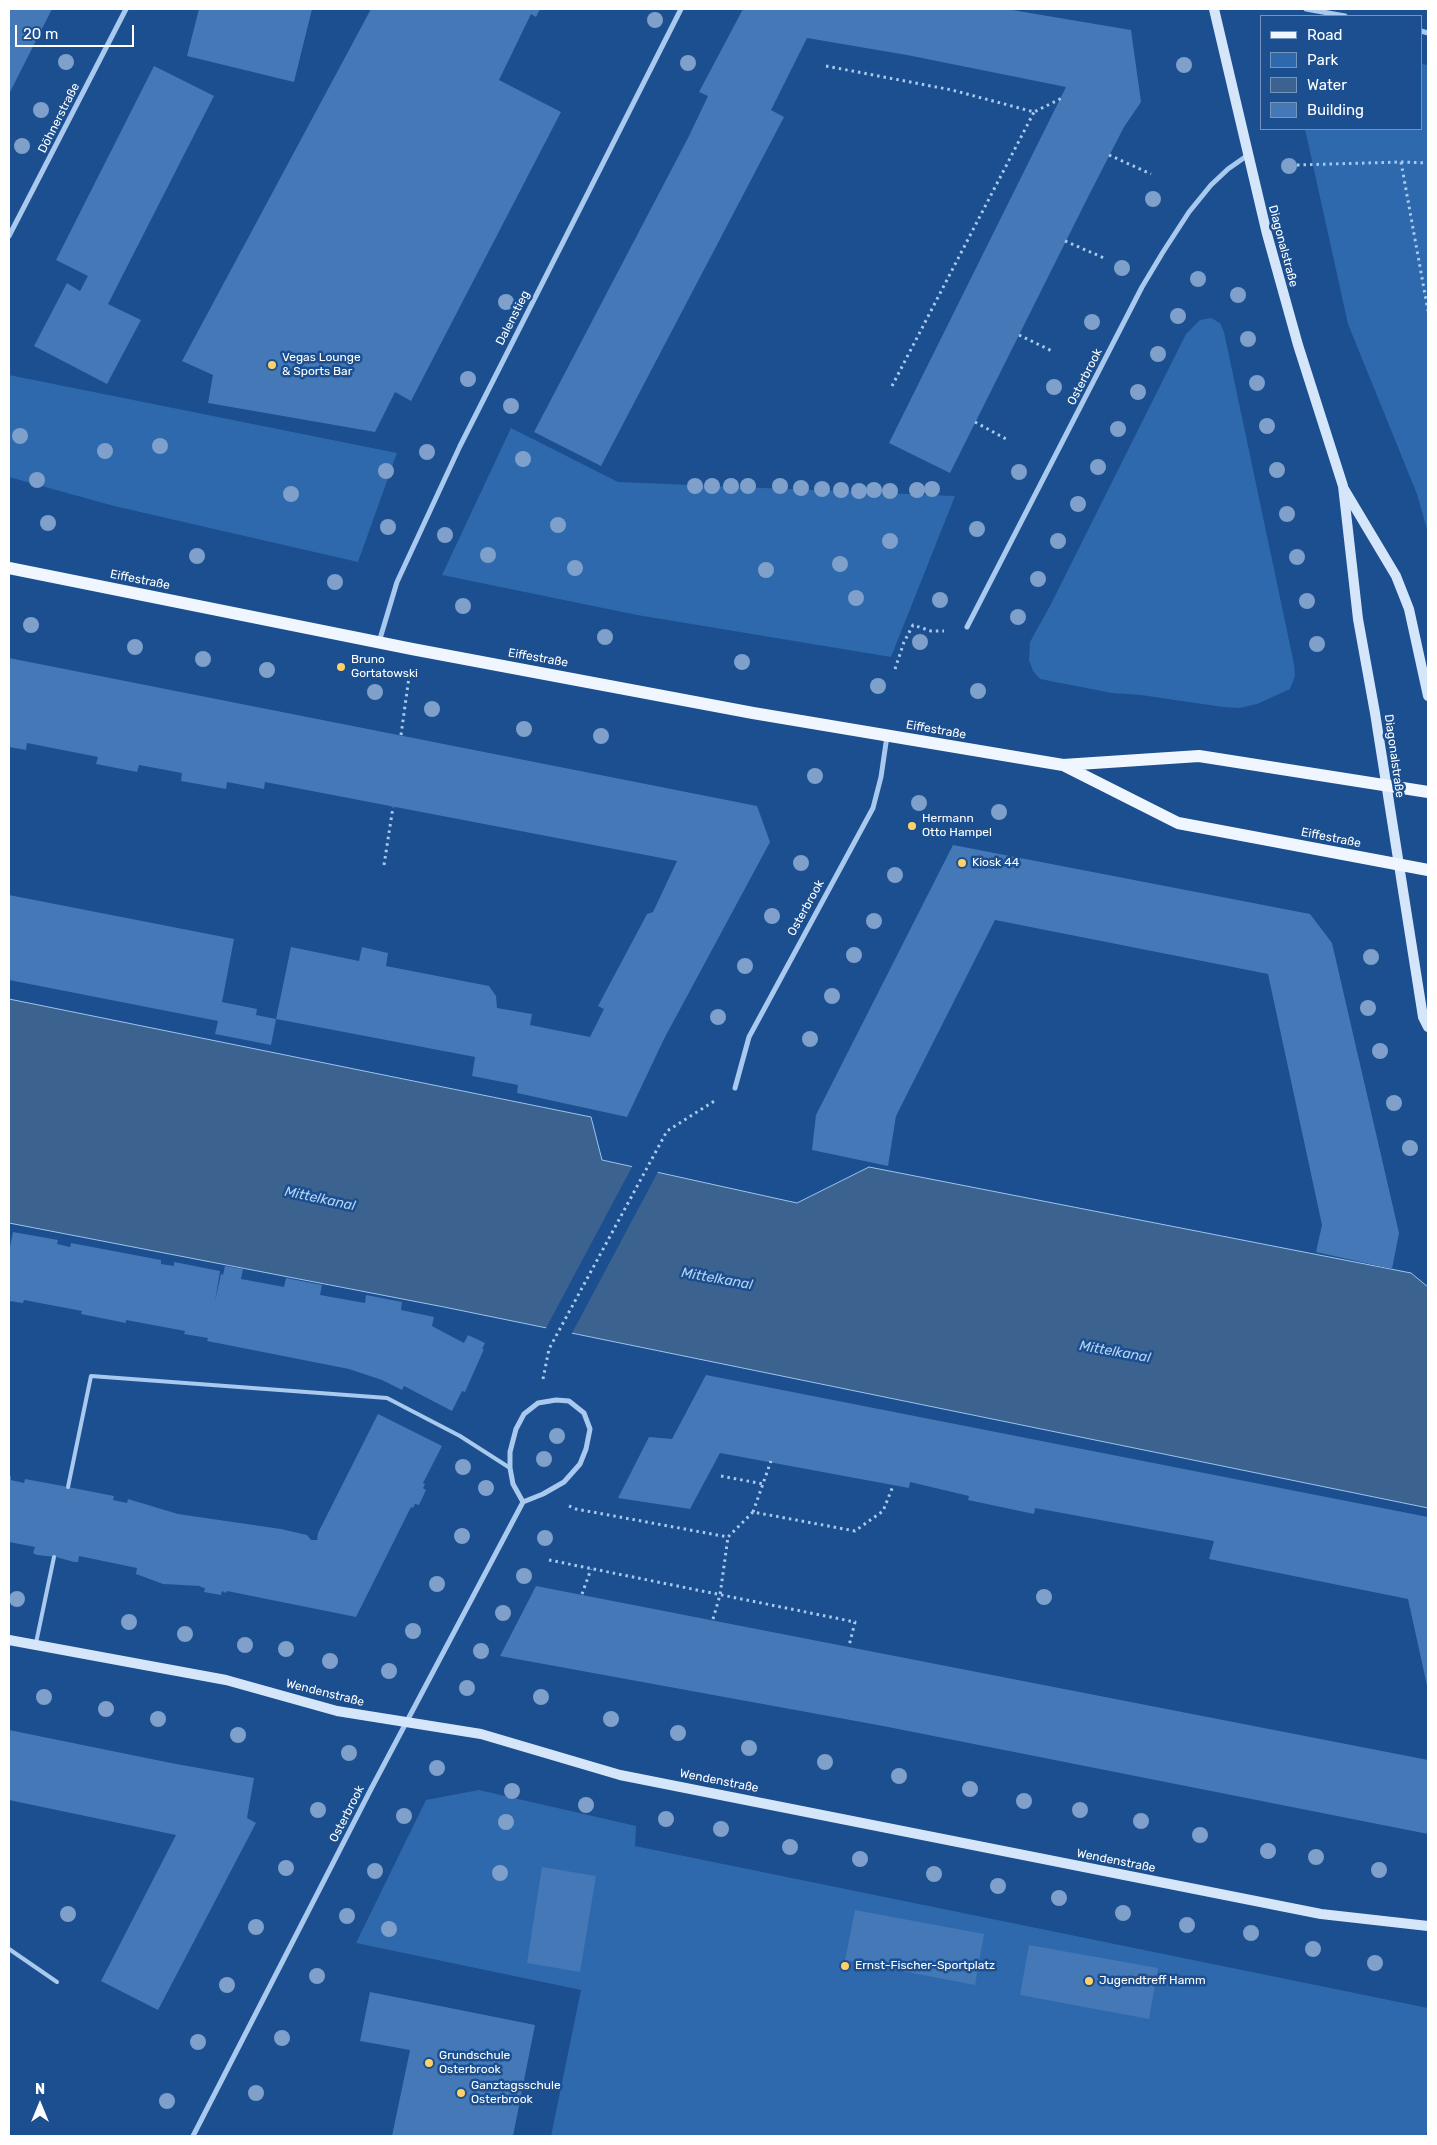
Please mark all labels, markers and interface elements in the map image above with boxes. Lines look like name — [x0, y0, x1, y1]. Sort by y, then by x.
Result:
scale bar — [18, 15, 136, 47]
legend — [1260, 15, 1422, 130]
text: 20 m — [23, 25, 58, 43]
text: Road — [1307, 26, 1343, 44]
text: Park — [1307, 51, 1338, 69]
text: Water — [1307, 76, 1347, 94]
street label: Döhnerstraße — [35, 81, 83, 155]
text: Building — [1307, 101, 1364, 119]
street label: Diagonalstraße — [1265, 203, 1301, 289]
street label: Dalenstieg — [493, 288, 533, 348]
street label: Osterbrook — [1065, 346, 1105, 408]
place label: Vegas Lounge & Sports Bar — [282, 351, 361, 379]
marker: Vegas Lounge & Sports Bar — [266, 359, 278, 371]
street label: Eiffestraße — [109, 567, 171, 593]
street label: Eiffestraße — [507, 646, 569, 670]
place label: Bruno Gortatowski — [351, 653, 418, 681]
marker: Bruno Gortatowski — [335, 661, 347, 673]
street label: Diagonalstraße — [1381, 713, 1407, 799]
street label: Eiffestraße — [905, 718, 967, 742]
place label: Hermann Otto Hampel — [922, 812, 992, 840]
marker: Hermann Otto Hampel — [906, 820, 918, 832]
street label: Eiffestraße — [1300, 825, 1362, 851]
place label: Kiosk 44 — [972, 856, 1019, 870]
marker: Kiosk 44 — [956, 857, 968, 869]
street label: Osterbrook — [785, 878, 827, 938]
water label: Mittelkanal — [283, 1183, 357, 1215]
water label: Mittelkanal — [680, 1264, 754, 1294]
water label: Mittelkanal — [1078, 1337, 1152, 1367]
street label: Wendenstraße — [284, 1676, 366, 1710]
street label: Wendenstraße — [678, 1766, 760, 1796]
street label: Osterbrook — [327, 1783, 367, 1845]
street label: Wendenstraße — [1075, 1846, 1157, 1876]
place label: Ernst-Fischer-Sportplatz — [855, 1959, 995, 1973]
marker: Ernst-Fischer-Sportplatz — [839, 1960, 851, 1972]
place label: Jugendtreff Hamm — [1099, 1974, 1206, 1988]
marker: Jugendtreff Hamm — [1083, 1975, 1095, 1987]
place label: Grundschule Osterbrook — [439, 2049, 510, 2077]
marker: Grundschule Osterbrook — [423, 2057, 435, 2069]
place label: Ganztagsschule Osterbrook — [471, 2079, 561, 2107]
north arrow — [15, 2080, 65, 2130]
text: N — [35, 2081, 45, 2098]
marker: Ganztagsschule Osterbrook — [455, 2087, 467, 2099]

